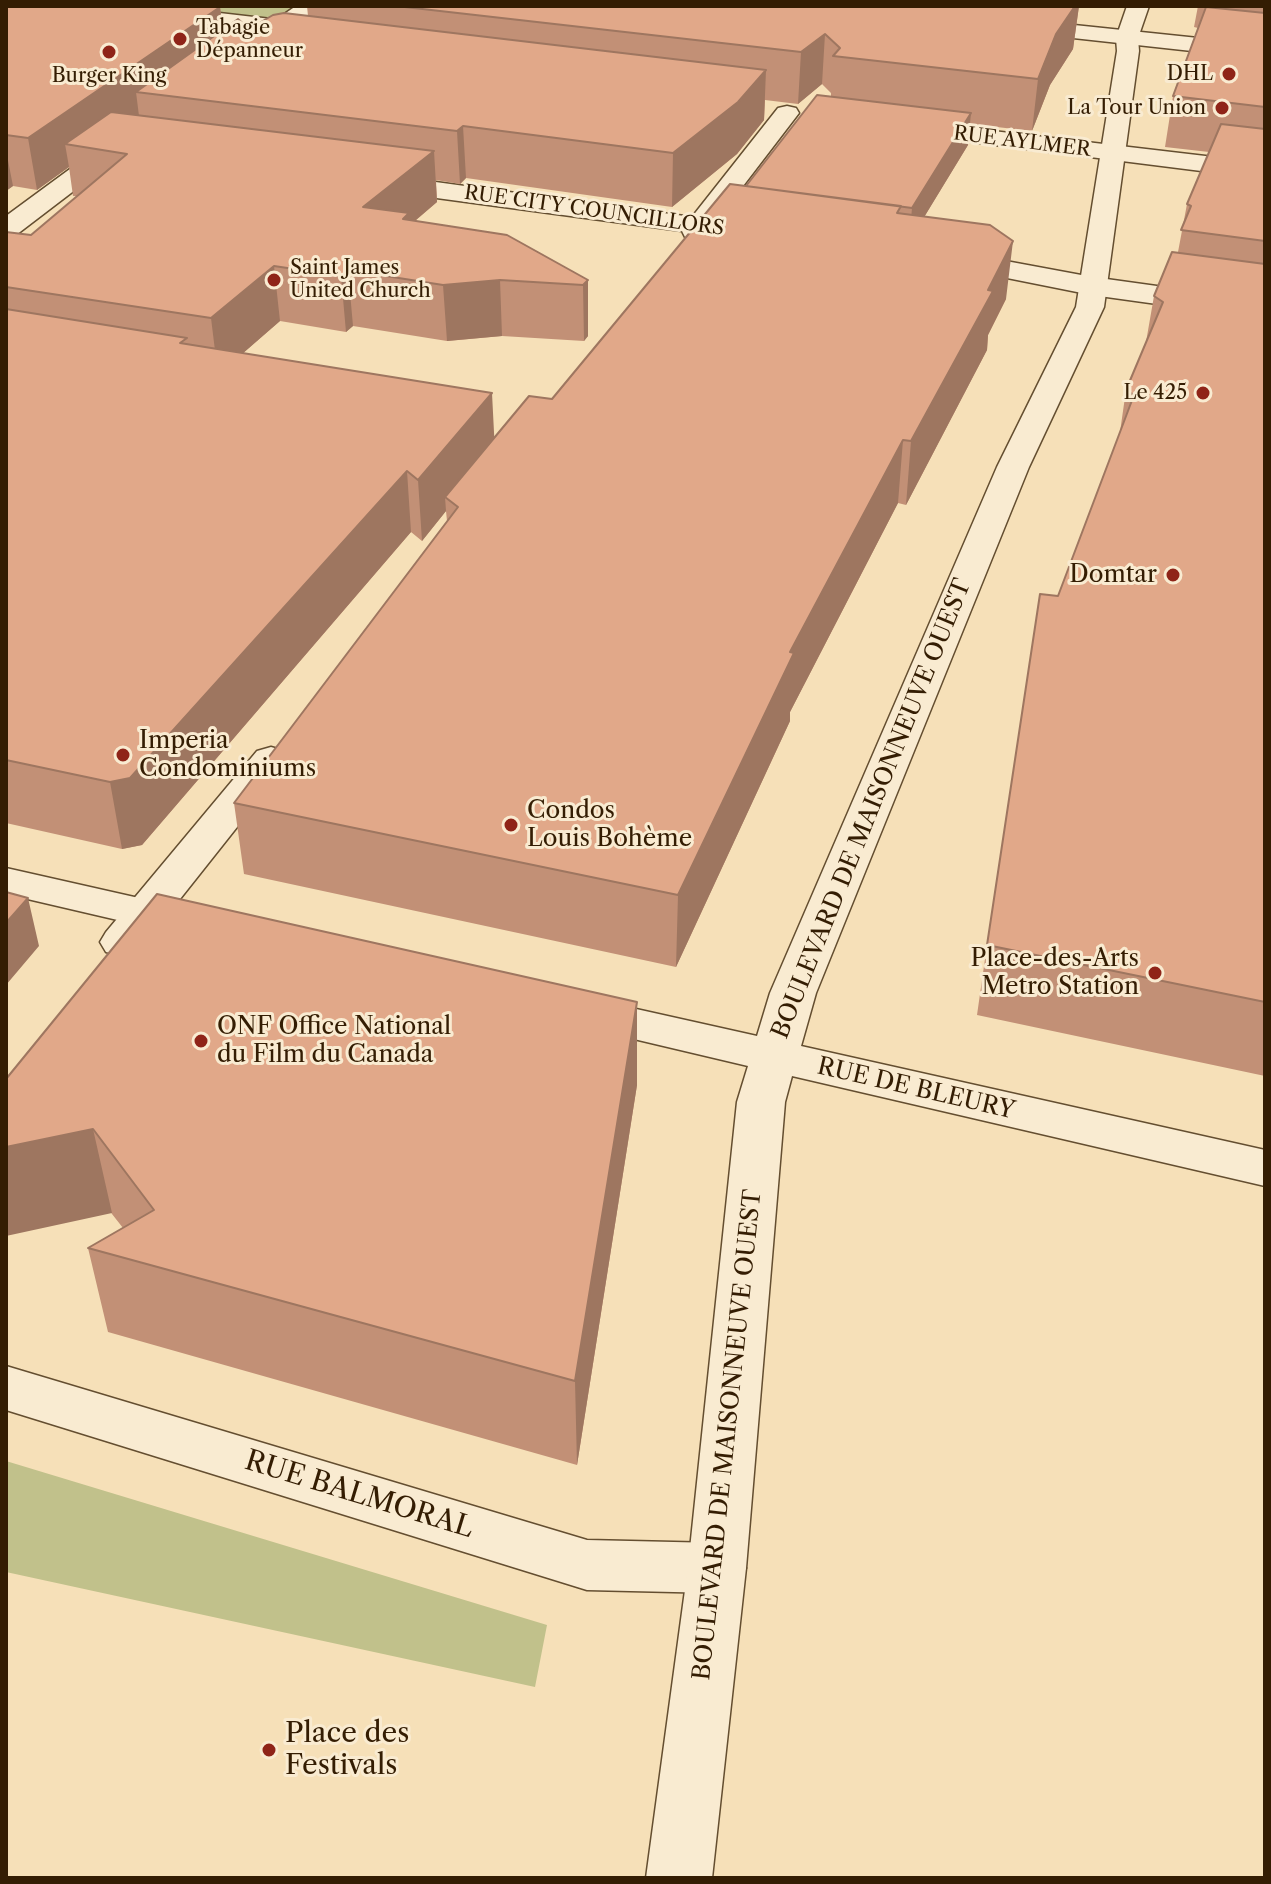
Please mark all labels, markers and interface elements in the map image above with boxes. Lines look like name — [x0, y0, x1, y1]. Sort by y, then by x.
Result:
place label: Tabagie Dépanneur — [196, 16, 303, 63]
marker: Tabagie Dépanneur — [171, 30, 189, 48]
marker: Burger King — [100, 43, 118, 61]
place label: DHL — [1167, 62, 1213, 86]
place label: Burger King — [52, 64, 166, 88]
marker: DHL — [1220, 65, 1238, 83]
place label: La Tour Union — [1067, 96, 1206, 120]
marker: La Tour Union — [1213, 99, 1231, 117]
street label: RUE AYLMER — [952, 122, 1092, 162]
street label: RUE CITY COUNCILLORS — [463, 181, 725, 241]
place label: Saint James United Church — [290, 256, 431, 303]
marker: Saint James United Church — [265, 271, 283, 289]
place label: Le 425 — [1123, 381, 1187, 405]
marker: Le 425 — [1194, 384, 1212, 402]
place label: Domtar — [1069, 561, 1157, 589]
marker: Domtar — [1164, 566, 1182, 584]
street label: BOULEVARD DE MAISONNEUVE OUEST — [766, 575, 978, 1043]
place label: Imperia Condominiums — [139, 727, 316, 783]
marker: Imperia Condominiums — [114, 746, 132, 764]
place label: Condos Louis Bohème — [527, 797, 692, 853]
marker: Condos Louis Bohème — [502, 816, 520, 834]
place label: Place-des-Arts Metro Station — [971, 945, 1139, 1001]
marker: Place-des-Arts Metro Station — [1146, 964, 1164, 982]
place label: ONF Office National du Film du Canada — [217, 1013, 451, 1069]
marker: ONF Office National du Film du Canada — [192, 1032, 210, 1050]
street label: RUE DE BLEURY — [814, 1052, 1018, 1126]
street label: BOULEVARD DE MAISONNEUVE OUEST — [688, 1188, 768, 1682]
street label: RUE BALMORAL — [241, 1444, 477, 1546]
place label: Place des Festivals — [285, 1717, 409, 1783]
marker: Place des Festivals — [260, 1741, 278, 1759]

